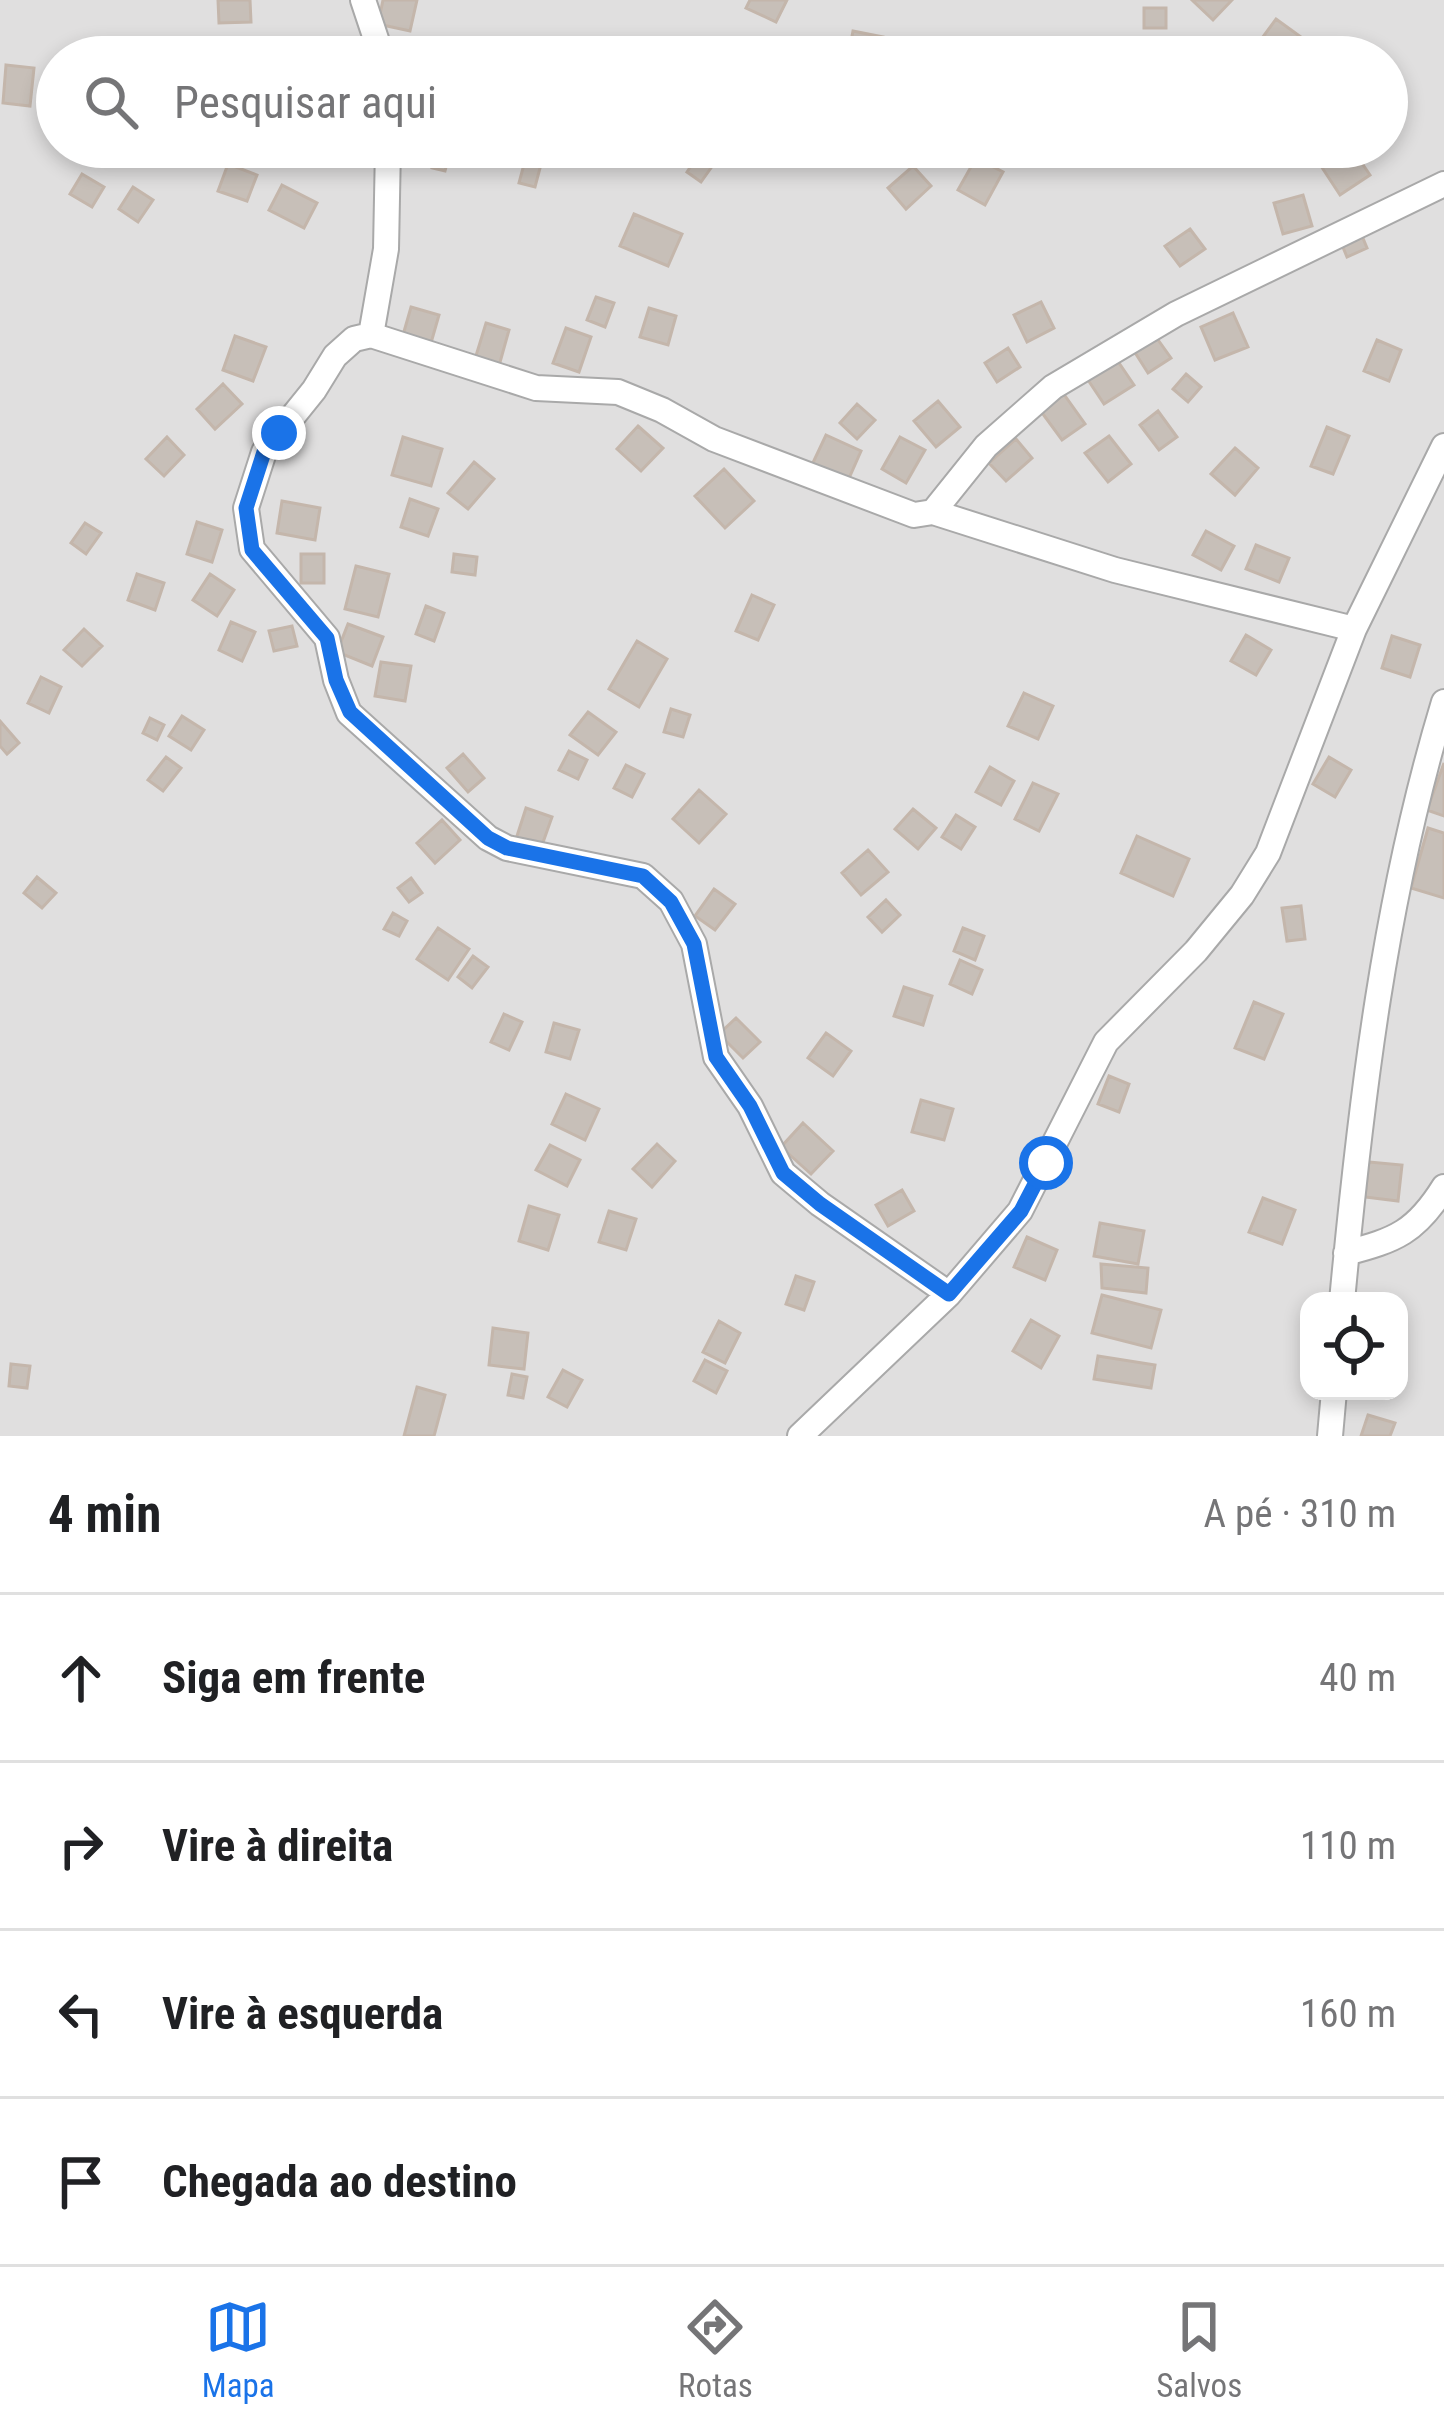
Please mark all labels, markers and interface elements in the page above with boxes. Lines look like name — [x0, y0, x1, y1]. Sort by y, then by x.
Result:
search box — [36, 36, 1408, 168]
icon: search — [78, 69, 144, 135]
text: Pesquisar aqui — [174, 76, 437, 129]
route end — [252, 406, 306, 460]
route start — [1019, 1136, 1073, 1190]
map controls — [1300, 1292, 1408, 1400]
button: locate — [1300, 1292, 1408, 1400]
text: 4 min — [48, 1485, 161, 1544]
text: A pé · 310 m — [1204, 1491, 1396, 1537]
icon: ahead — [48, 1645, 114, 1711]
text: Siga em frente — [162, 1651, 425, 1704]
text: 40 m — [1319, 1655, 1396, 1701]
icon: right — [48, 1813, 114, 1879]
text: Vire à direita — [162, 1819, 393, 1872]
text: 110 m — [1300, 1823, 1396, 1869]
icon: left — [48, 1981, 114, 2047]
text: Vire à esquerda — [162, 1987, 443, 2040]
text: 160 m — [1300, 1991, 1396, 2037]
icon: arrive — [48, 2149, 114, 2215]
text: Chegada ao destino — [162, 2155, 517, 2208]
tab: Mapa — [202, 2294, 275, 2405]
tab: Rotas — [678, 2294, 753, 2405]
tab: Salvos — [1156, 2294, 1242, 2405]

